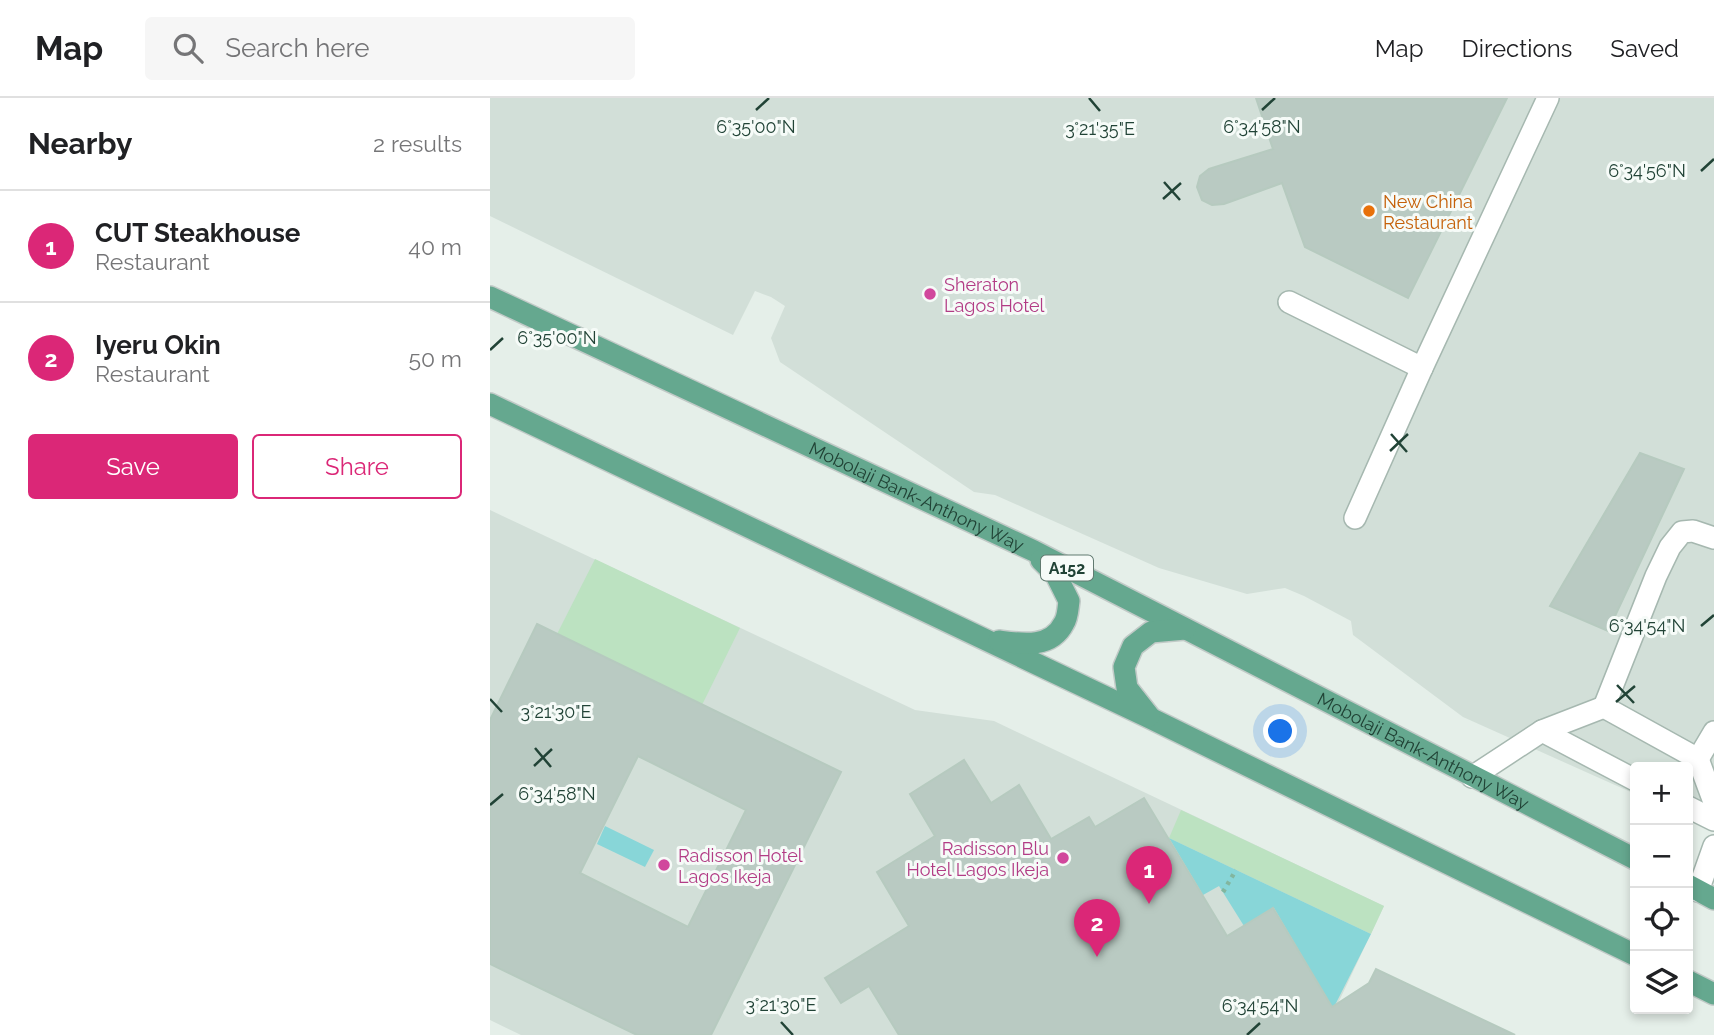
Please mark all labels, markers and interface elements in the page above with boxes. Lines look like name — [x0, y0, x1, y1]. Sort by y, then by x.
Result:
search box — [145, 17, 635, 80]
text: Map — [35, 29, 103, 68]
icon: search — [169, 29, 207, 67]
text: Search here — [225, 33, 370, 63]
text: Map — [1375, 34, 1424, 63]
text: Directions — [1462, 34, 1572, 63]
text: Saved — [1610, 34, 1679, 63]
text: 6°35'00"N — [716, 116, 796, 137]
text: 6°34'58"N — [1223, 116, 1301, 137]
text: 3°21'35"E — [1065, 118, 1135, 139]
text: Nearby — [28, 126, 132, 161]
text: 2 results — [373, 130, 462, 157]
text: 6°34'56"N — [1608, 160, 1686, 181]
place label: New China Restaurant — [1383, 191, 1473, 233]
marker: New China Restaurant — [1361, 203, 1377, 219]
text: CUT Steakhouse — [95, 218, 300, 248]
text: 1 — [45, 233, 57, 260]
text: 40 m — [408, 233, 462, 260]
text: Restaurant — [95, 248, 210, 275]
place label: Sheraton Lagos Hotel — [944, 274, 1045, 316]
marker: Sheraton Lagos Hotel — [922, 286, 938, 302]
text: 6°35'00"N — [517, 327, 597, 348]
text: Iyeru Okin — [95, 330, 221, 360]
text: 2 — [45, 345, 57, 372]
text: 50 m — [408, 345, 462, 372]
text: Restaurant — [95, 360, 210, 387]
button: Save — [28, 434, 238, 499]
button: Share — [252, 434, 462, 499]
street label: Mobolaji Bank-Anthony Way — [806, 437, 1028, 556]
road number: A152 — [1041, 555, 1093, 580]
text: 6°34'54"N — [1609, 615, 1685, 636]
street label: Mobolaji Bank-Anthony Way — [1314, 688, 1533, 814]
text: 3°21'30"E — [521, 701, 591, 722]
your location — [1263, 714, 1297, 748]
map controls — [1630, 762, 1693, 1014]
button: + — [1630, 762, 1693, 825]
text: 6°34'58"N — [518, 783, 596, 804]
button: − — [1630, 825, 1693, 888]
place label: Radisson Blu Hotel Lagos Ikeja — [907, 838, 1049, 880]
place label: Radisson Hotel Lagos Ikeja — [678, 845, 803, 887]
pin: 1 — [1126, 846, 1172, 904]
marker: Radisson Blu Hotel Lagos Ikeja — [1055, 850, 1071, 866]
marker: Radisson Hotel Lagos Ikeja — [656, 857, 672, 873]
button: locate — [1630, 888, 1693, 951]
pin: 2 — [1074, 899, 1120, 957]
button: layers — [1630, 951, 1693, 1014]
text: 3°21'30"E — [746, 994, 816, 1015]
text: 6°34'54"N — [1222, 995, 1298, 1016]

